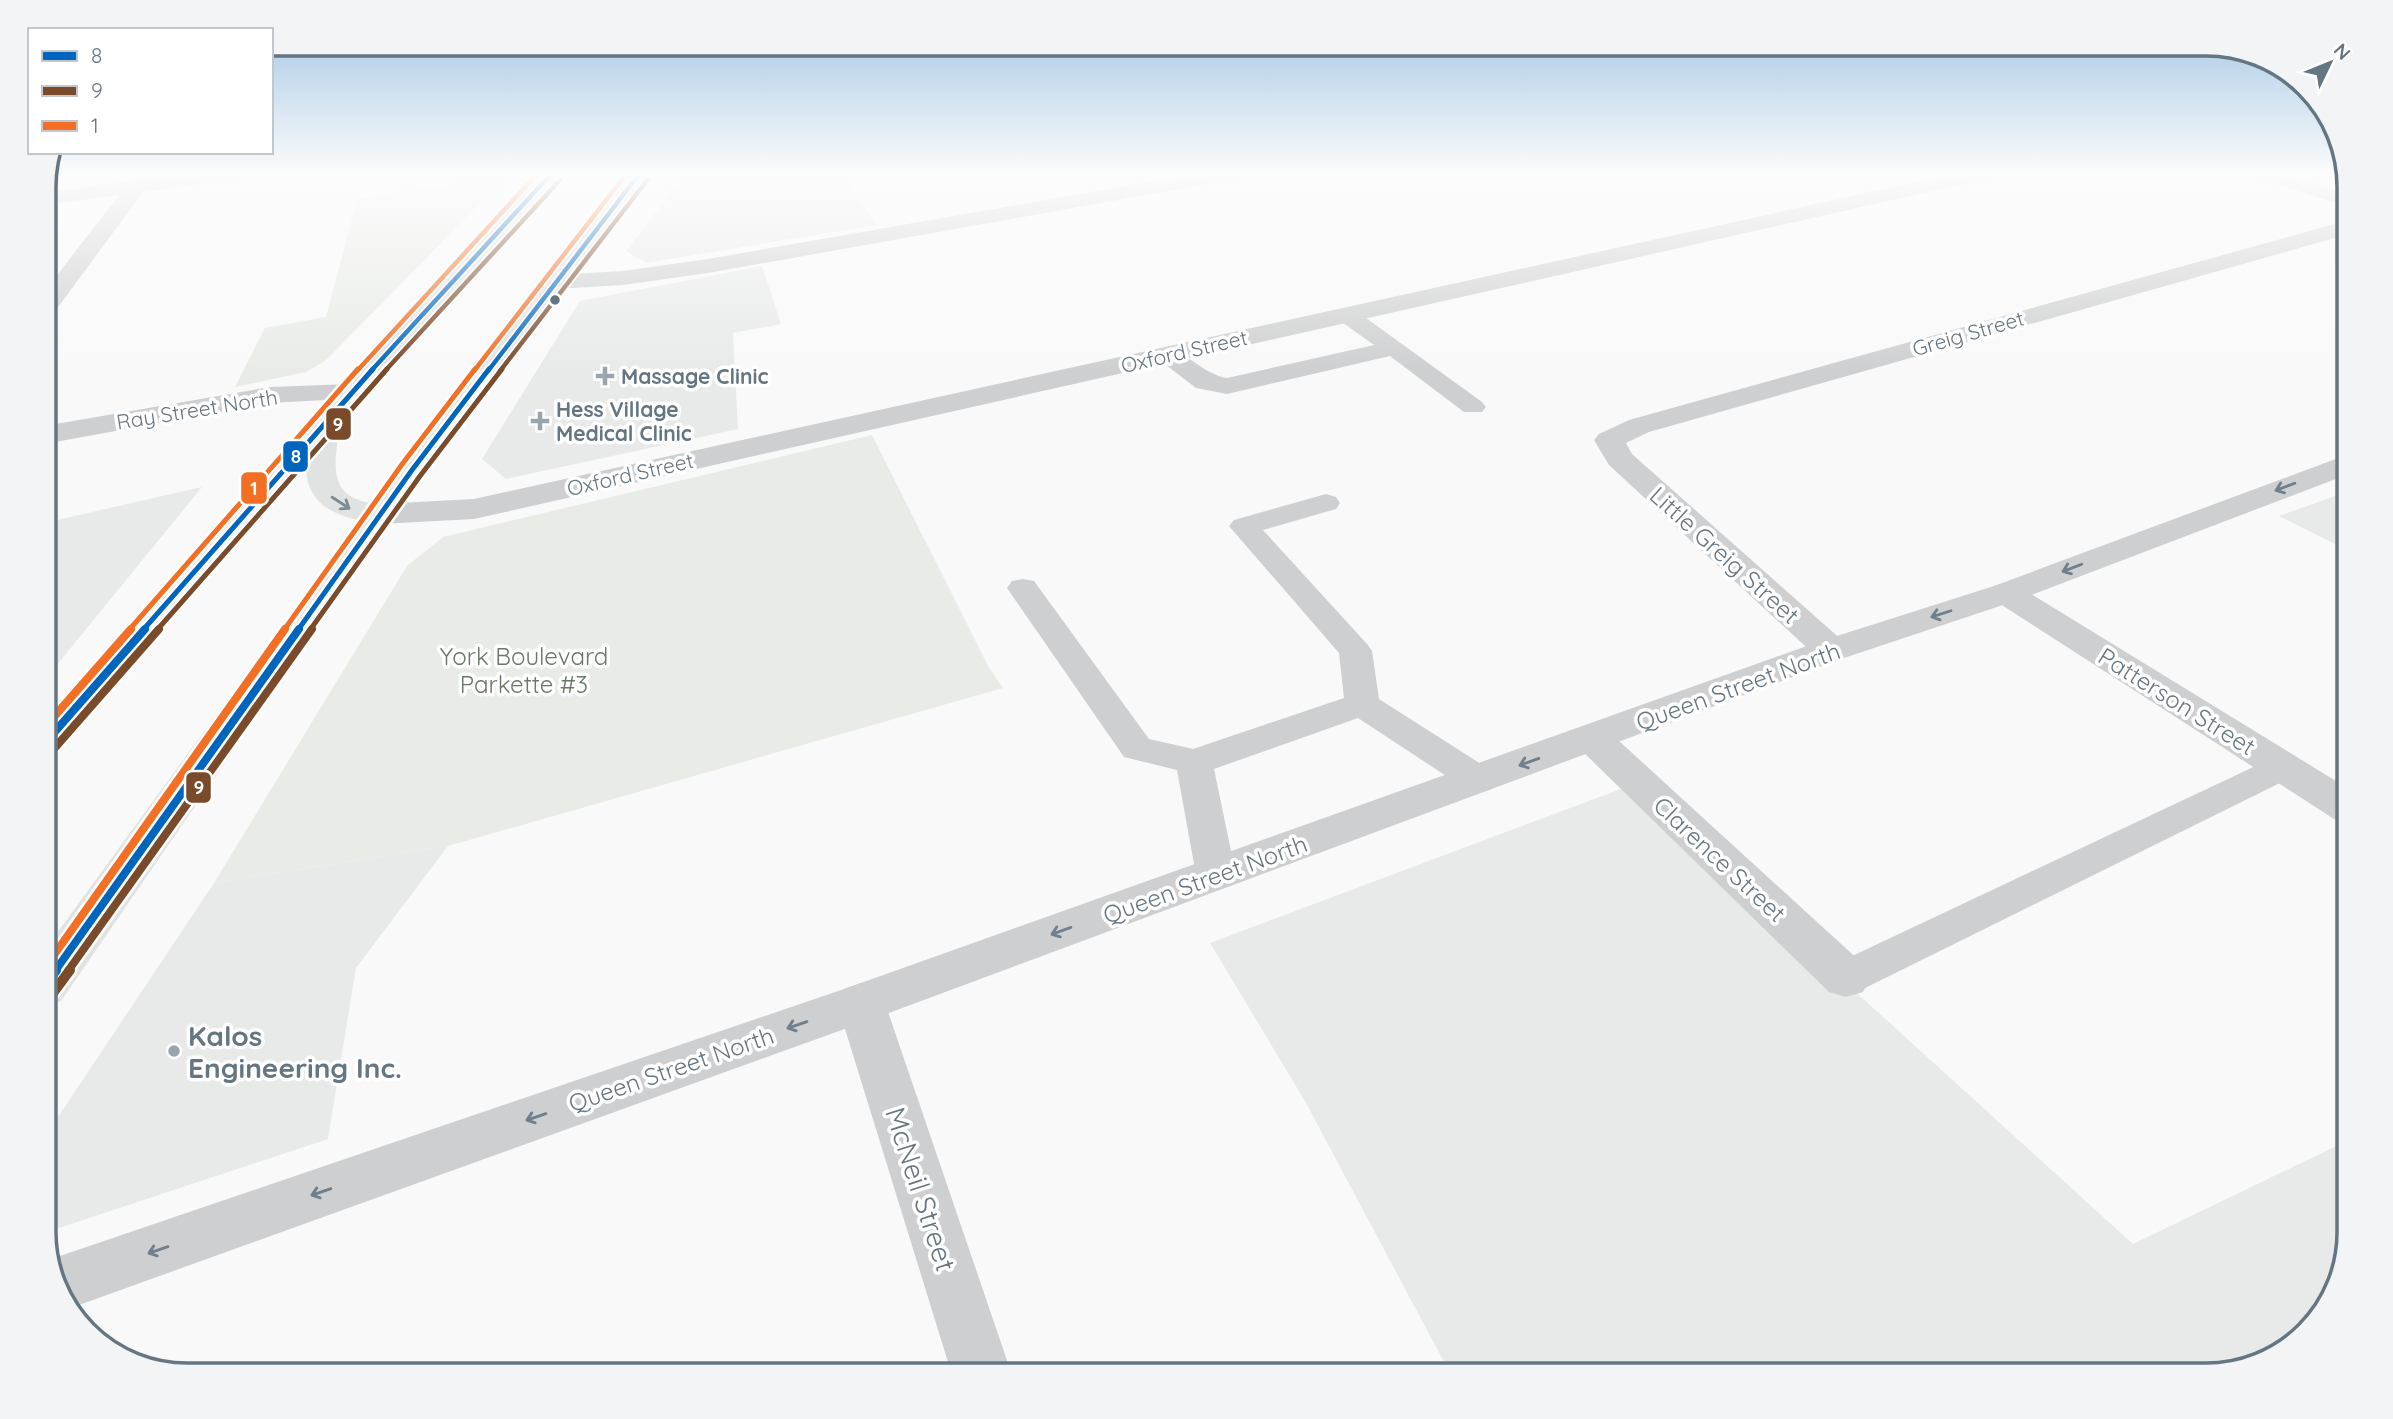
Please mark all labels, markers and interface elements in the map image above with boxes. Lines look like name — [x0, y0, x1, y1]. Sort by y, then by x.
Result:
legend — [28, 28, 273, 154]
north arrow — [2295, 28, 2365, 98]
text: N — [2329, 38, 2356, 65]
text: 8 — [91, 42, 102, 68]
text: 9 — [91, 77, 103, 103]
text: 1 — [91, 112, 99, 138]
unlabelled marker — [548, 293, 562, 307]
street label: Greig Street — [1909, 305, 2027, 361]
street label: Oxford Street — [1118, 324, 1250, 378]
place label: Massage Clinic — [621, 363, 768, 389]
marker: Massage Clinic — [595, 366, 615, 386]
street label: Ray Street North — [115, 383, 279, 435]
place label: Hess Village Medical Clinic — [556, 396, 692, 446]
line badge: 9 — [325, 407, 352, 441]
marker: Hess Village Medical Clinic — [530, 411, 550, 431]
text: 9 — [333, 412, 343, 436]
line badge: 8 — [282, 440, 309, 473]
text: 8 — [291, 444, 301, 468]
street label: Oxford Street — [564, 447, 696, 501]
line badge: 1 — [240, 471, 268, 505]
text: 1 — [250, 476, 258, 500]
street label: Little Greig Street — [1644, 480, 1806, 630]
one-way arrow — [2275, 482, 2297, 495]
one-way arrow — [331, 496, 351, 510]
one-way arrow — [2062, 562, 2084, 575]
one-way arrow — [1931, 609, 1953, 621]
street label: Queen Street North — [1632, 635, 1844, 737]
park label: York Boulevard Parkette #3 — [440, 641, 608, 699]
street label: Patterson Street — [2093, 641, 2261, 761]
one-way arrow — [1519, 757, 1541, 769]
line badge: 9 — [185, 771, 212, 804]
text: 9 — [194, 775, 204, 799]
street label: Clarence Street — [1648, 790, 1792, 928]
street label: Queen Street North — [1099, 828, 1311, 930]
one-way arrow — [1051, 925, 1073, 938]
place label: Kalos Engineering Inc. — [188, 1018, 402, 1085]
street label: Queen Street North — [565, 1020, 777, 1118]
one-way arrow — [786, 1020, 808, 1032]
marker: Kalos Engineering Inc. — [166, 1043, 182, 1059]
street label: McNeil Street — [878, 1103, 964, 1275]
one-way arrow — [525, 1112, 547, 1124]
one-way arrow — [311, 1187, 333, 1199]
one-way arrow — [148, 1245, 170, 1257]

